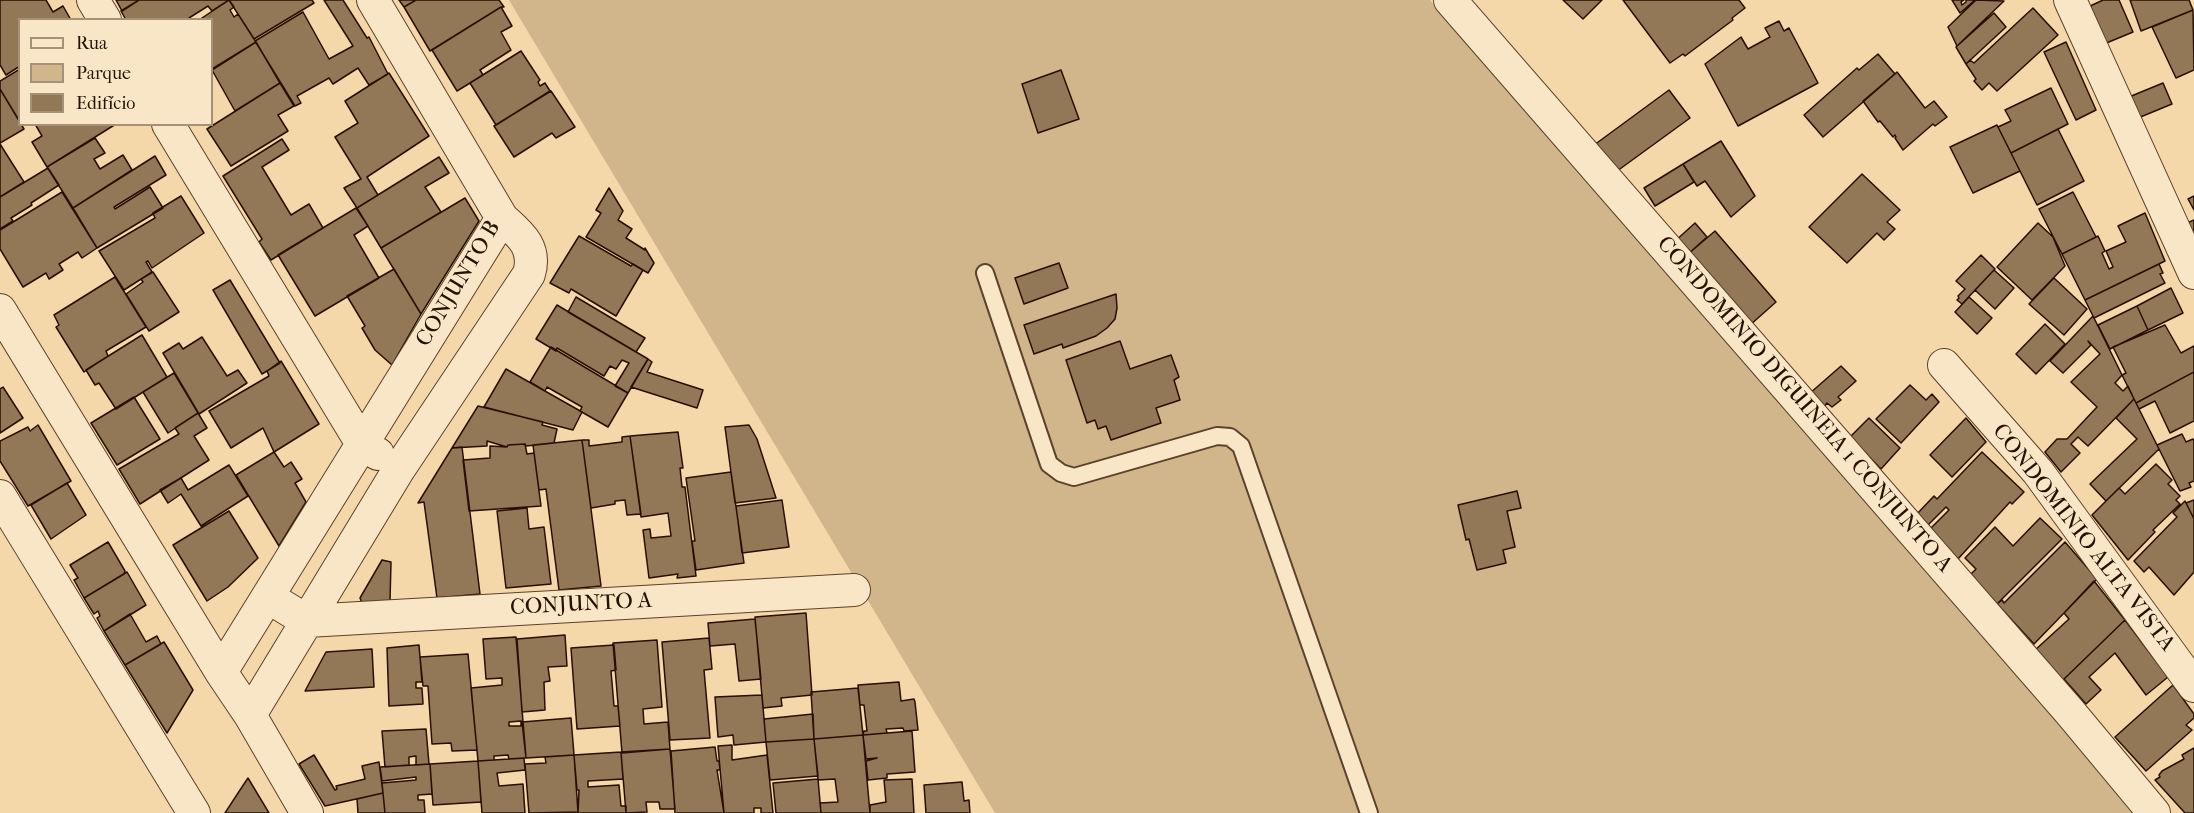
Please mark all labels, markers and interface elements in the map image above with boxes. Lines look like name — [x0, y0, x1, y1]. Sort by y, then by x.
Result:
legend — [18, 18, 213, 126]
text: Rua — [76, 33, 107, 54]
text: Parque — [76, 63, 131, 84]
text: Edifício — [76, 93, 135, 114]
street label: CONJUNTO B — [411, 216, 507, 352]
street label: CONDOMINIO DIGUINEIA 1 CONJUNTO A — [1651, 232, 1957, 578]
street label: CONDOMINIO ALTA VISTA — [1986, 419, 2180, 657]
street label: CONJUNTO A — [509, 588, 653, 622]

